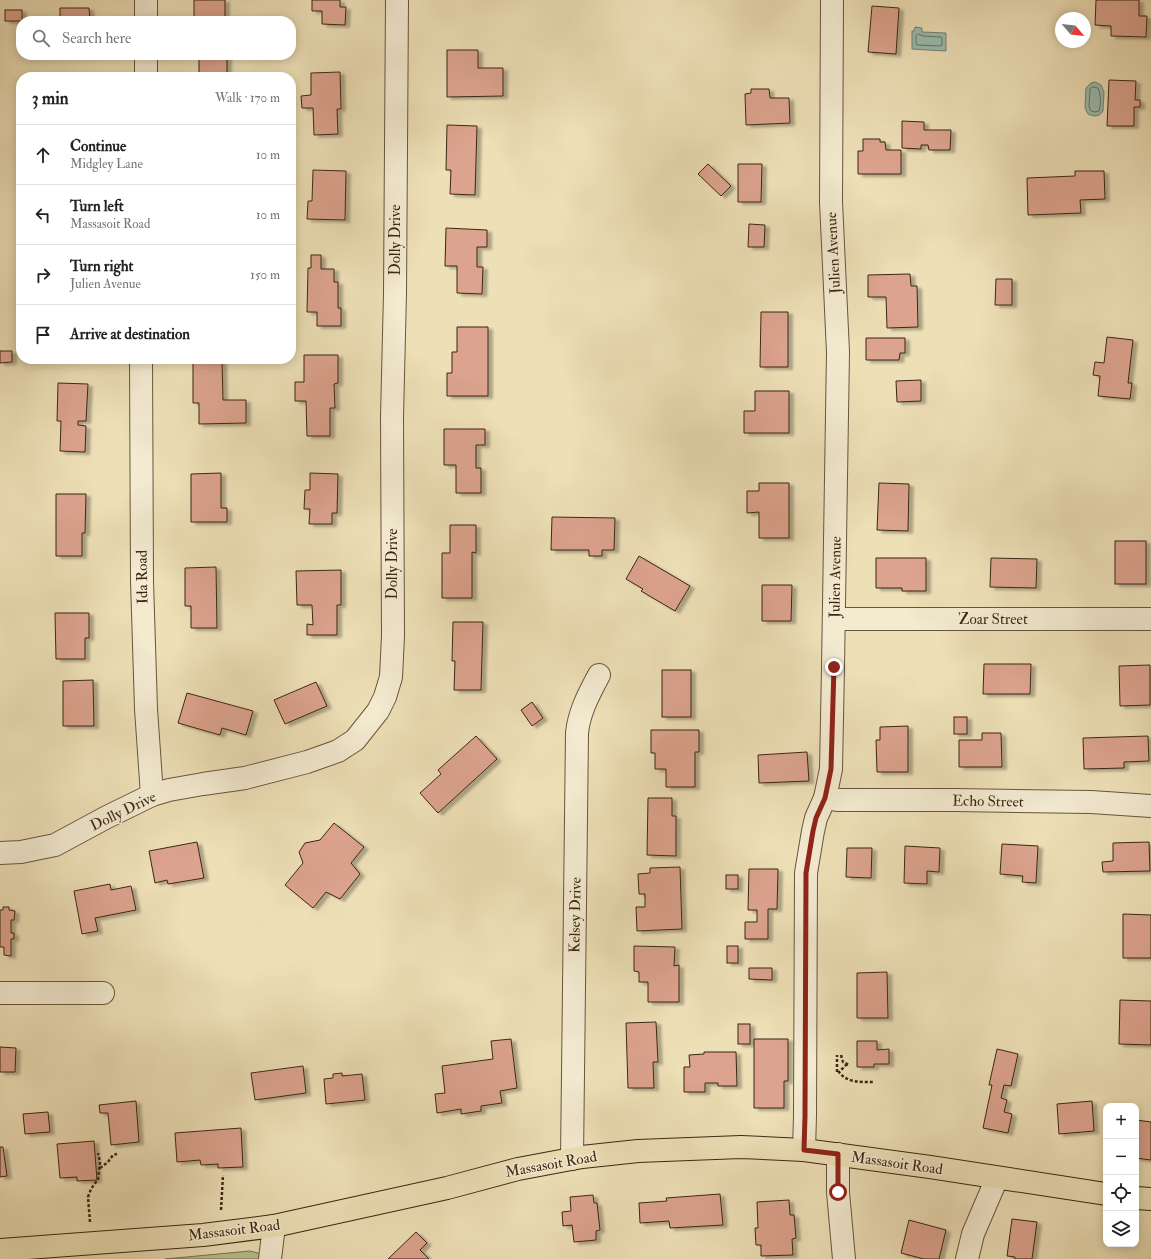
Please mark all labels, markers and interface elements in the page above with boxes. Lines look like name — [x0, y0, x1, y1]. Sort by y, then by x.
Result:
north arrow — [1055, 12, 1091, 48]
search box — [16, 16, 296, 60]
icon: search — [30, 27, 52, 49]
text: Search here — [62, 29, 131, 48]
text: 3 min — [32, 88, 69, 109]
text: Walk · 170 m — [215, 90, 280, 106]
text: Continue — [70, 137, 126, 156]
icon: ahead — [32, 144, 54, 166]
text: 10 m — [256, 147, 280, 163]
text: Midgley Lane — [70, 156, 143, 172]
text: Turn left — [70, 197, 124, 216]
icon: left — [32, 204, 54, 226]
street label: Dolly Drive — [386, 204, 405, 276]
text: 10 m — [256, 207, 280, 223]
street label: Julien Avenue — [822, 212, 846, 295]
text: Massasoit Road — [70, 216, 150, 232]
text: Turn right — [70, 257, 133, 276]
icon: right — [32, 264, 54, 286]
text: 150 m — [250, 267, 280, 283]
text: Julien Avenue — [70, 276, 141, 292]
icon: arrive — [32, 324, 54, 346]
text: Arrive at destination — [70, 325, 190, 344]
street label: Dolly Drive — [383, 528, 402, 600]
street label: Julien Avenue — [825, 536, 847, 619]
street label: Ida Road — [133, 549, 152, 604]
street label: Zoar Street — [958, 610, 1028, 629]
route end — [825, 658, 843, 676]
street label: Dolly Drive — [87, 787, 159, 836]
street label: Echo Street — [952, 791, 1024, 812]
street label: Kelsey Drive — [565, 877, 586, 953]
map controls — [1103, 1103, 1139, 1247]
button: + — [1103, 1103, 1139, 1139]
button: − — [1103, 1139, 1139, 1175]
street label: Massasoit Road — [504, 1147, 599, 1182]
street label: Massasoit Road — [850, 1148, 945, 1179]
button: locate — [1103, 1175, 1139, 1211]
route start — [829, 1183, 847, 1201]
button: layers — [1103, 1211, 1139, 1247]
street label: Massasoit Road — [187, 1215, 282, 1246]

